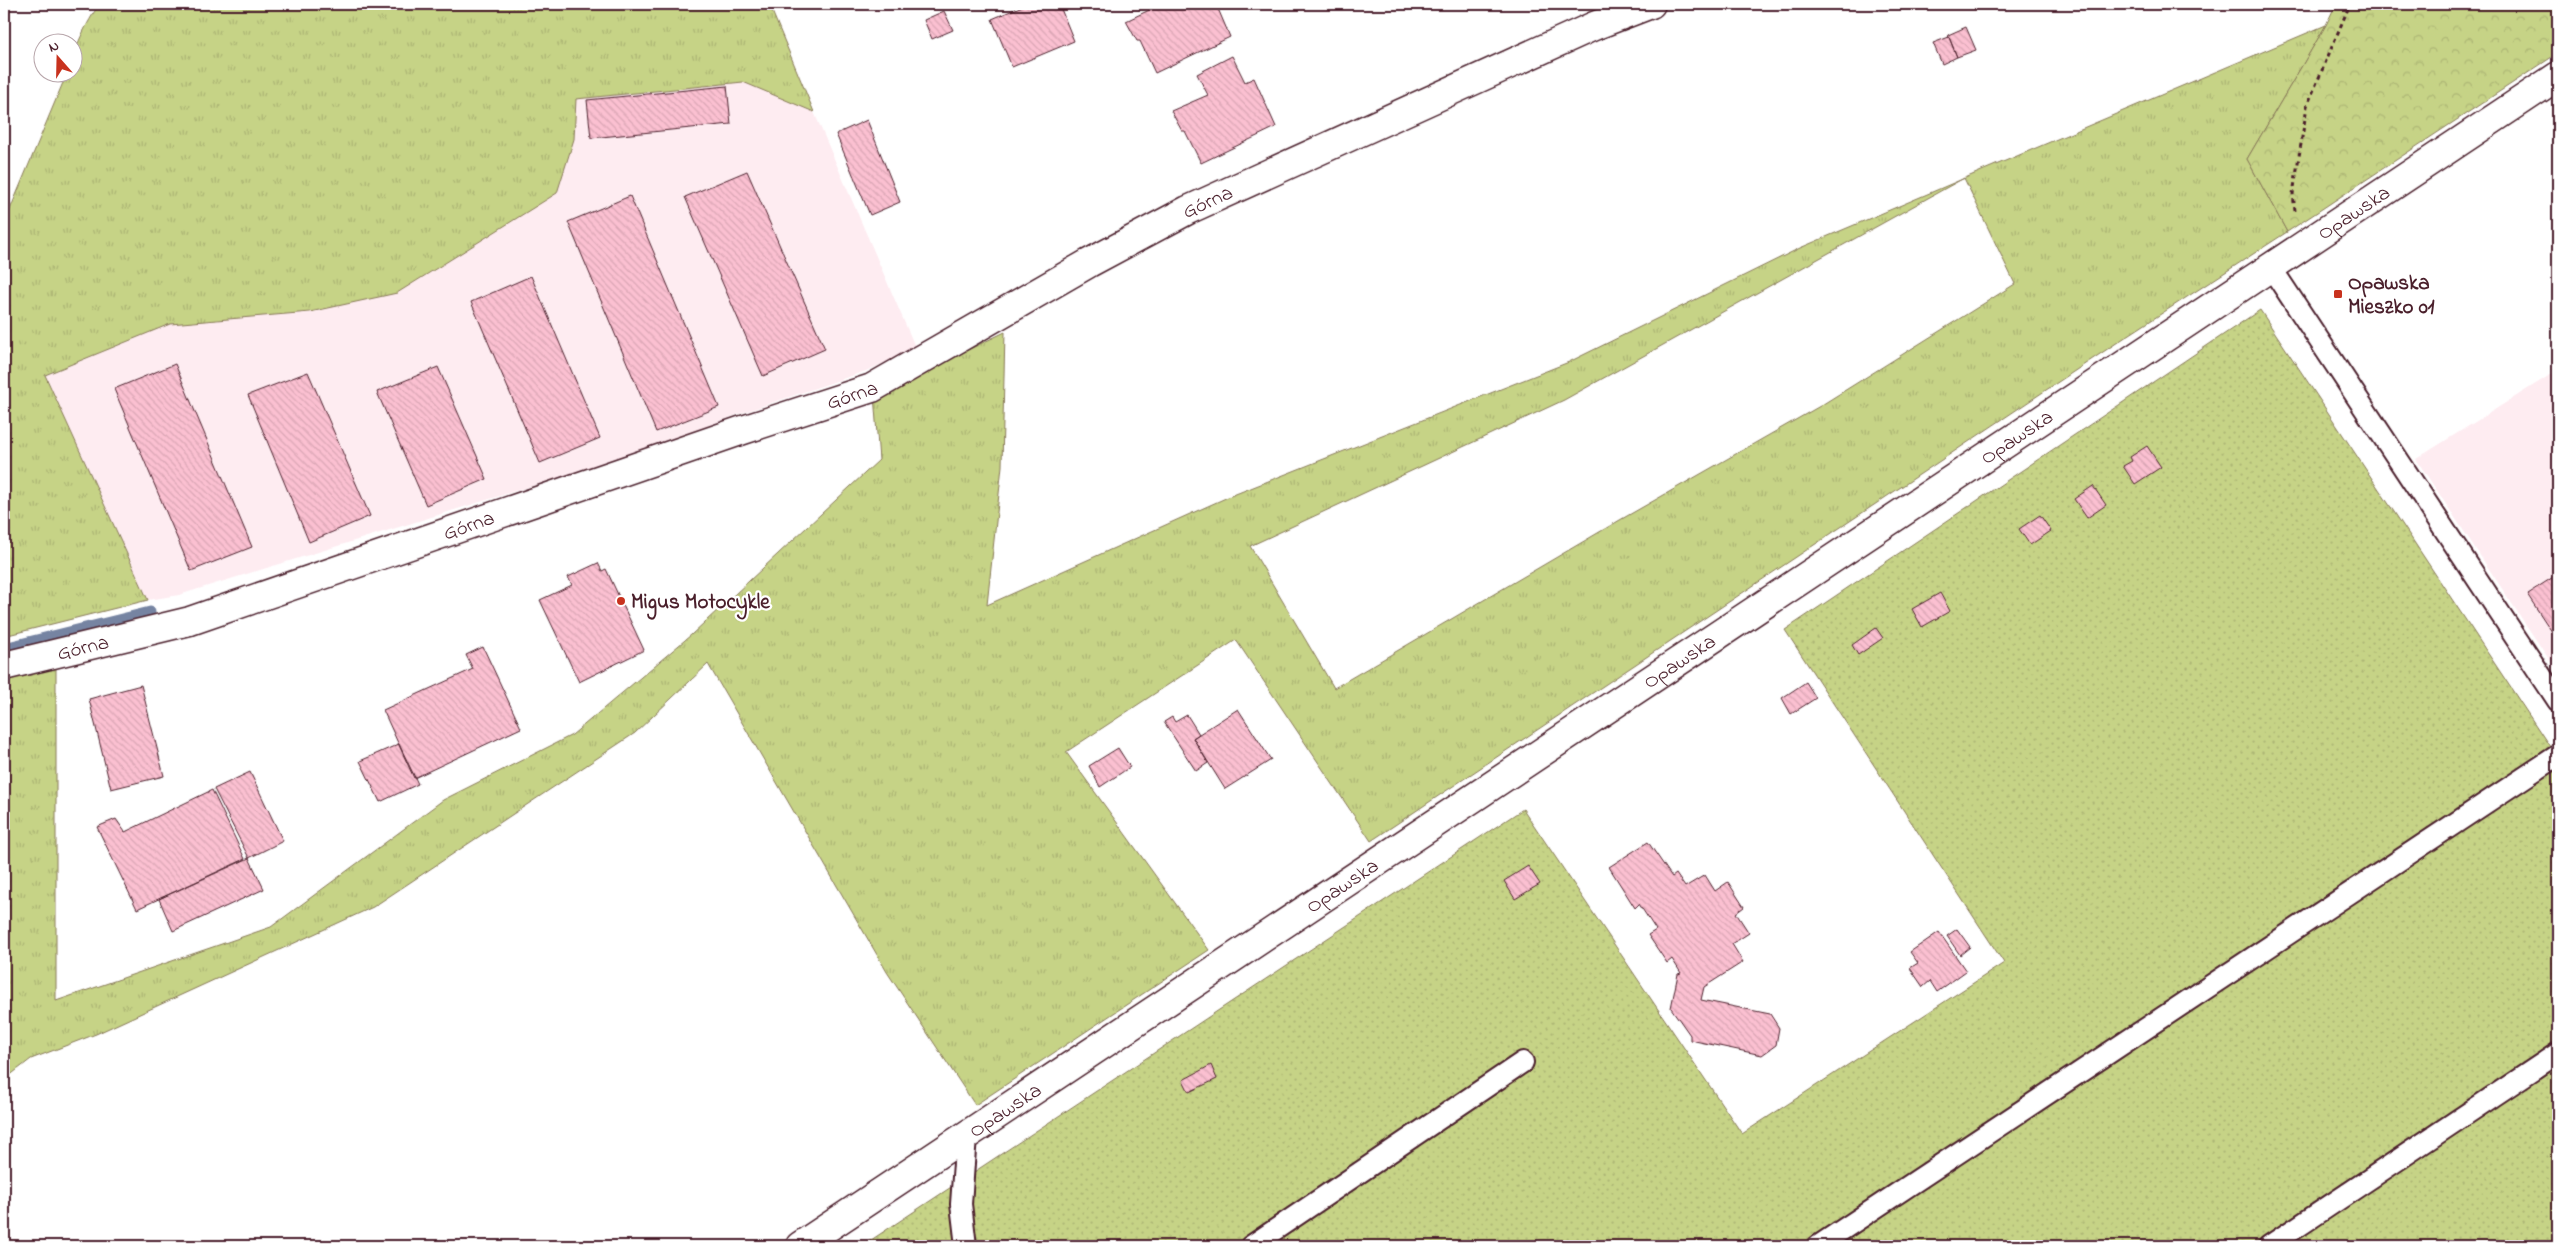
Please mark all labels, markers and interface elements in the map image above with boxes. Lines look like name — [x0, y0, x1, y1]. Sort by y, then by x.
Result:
north arrow — [32, 32, 82, 82]
text: N — [46, 36, 62, 59]
street label: Górna — [1178, 179, 1238, 228]
street label: Opawska — [2312, 179, 2397, 249]
place label: Opawska Mieszko 01 — [2348, 269, 2435, 323]
marker: Opawska Mieszko 01 — [2332, 288, 2344, 300]
street label: Górna — [823, 374, 882, 419]
street label: Opawska — [1975, 403, 2060, 473]
street label: Górna — [440, 504, 499, 549]
place label: Migus Motocykle — [631, 588, 770, 620]
marker: Migus Motocykle — [615, 595, 627, 607]
street label: Opawska — [1638, 627, 1723, 698]
street label: Górna — [54, 628, 112, 670]
street label: Opawska — [1301, 852, 1385, 922]
street label: Opawska — [964, 1076, 1048, 1146]

